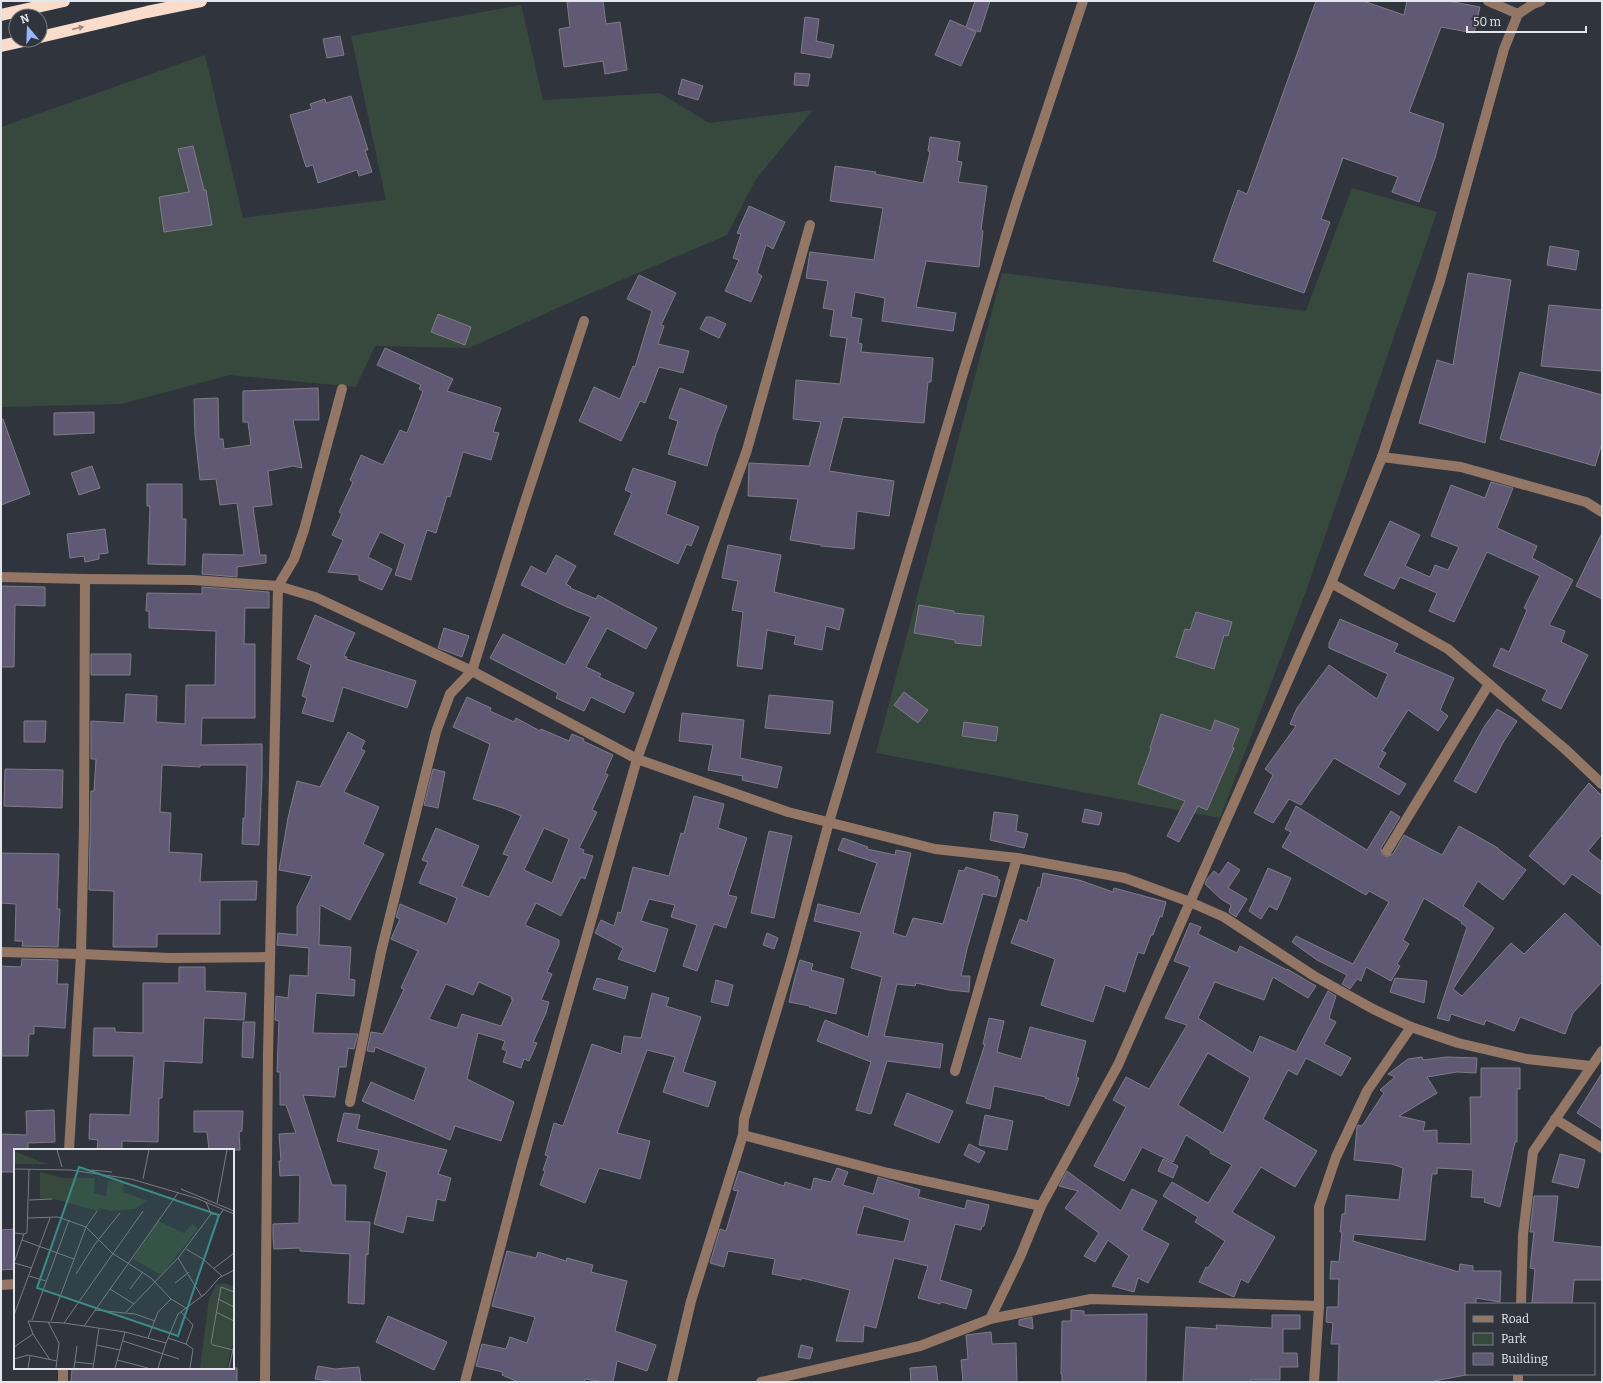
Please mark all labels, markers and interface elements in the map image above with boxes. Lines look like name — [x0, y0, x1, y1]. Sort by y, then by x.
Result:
north arrow — [8, 8, 48, 48]
scale bar — [1467, 8, 1586, 34]
text: N — [19, 11, 32, 27]
text: 50 m — [1473, 15, 1502, 29]
one-way arrow — [72, 25, 84, 31]
inset map — [14, 1149, 234, 1369]
legend — [1465, 1303, 1595, 1375]
text: Road — [1501, 1312, 1529, 1326]
text: Park — [1501, 1332, 1527, 1346]
text: Building — [1501, 1352, 1548, 1366]

